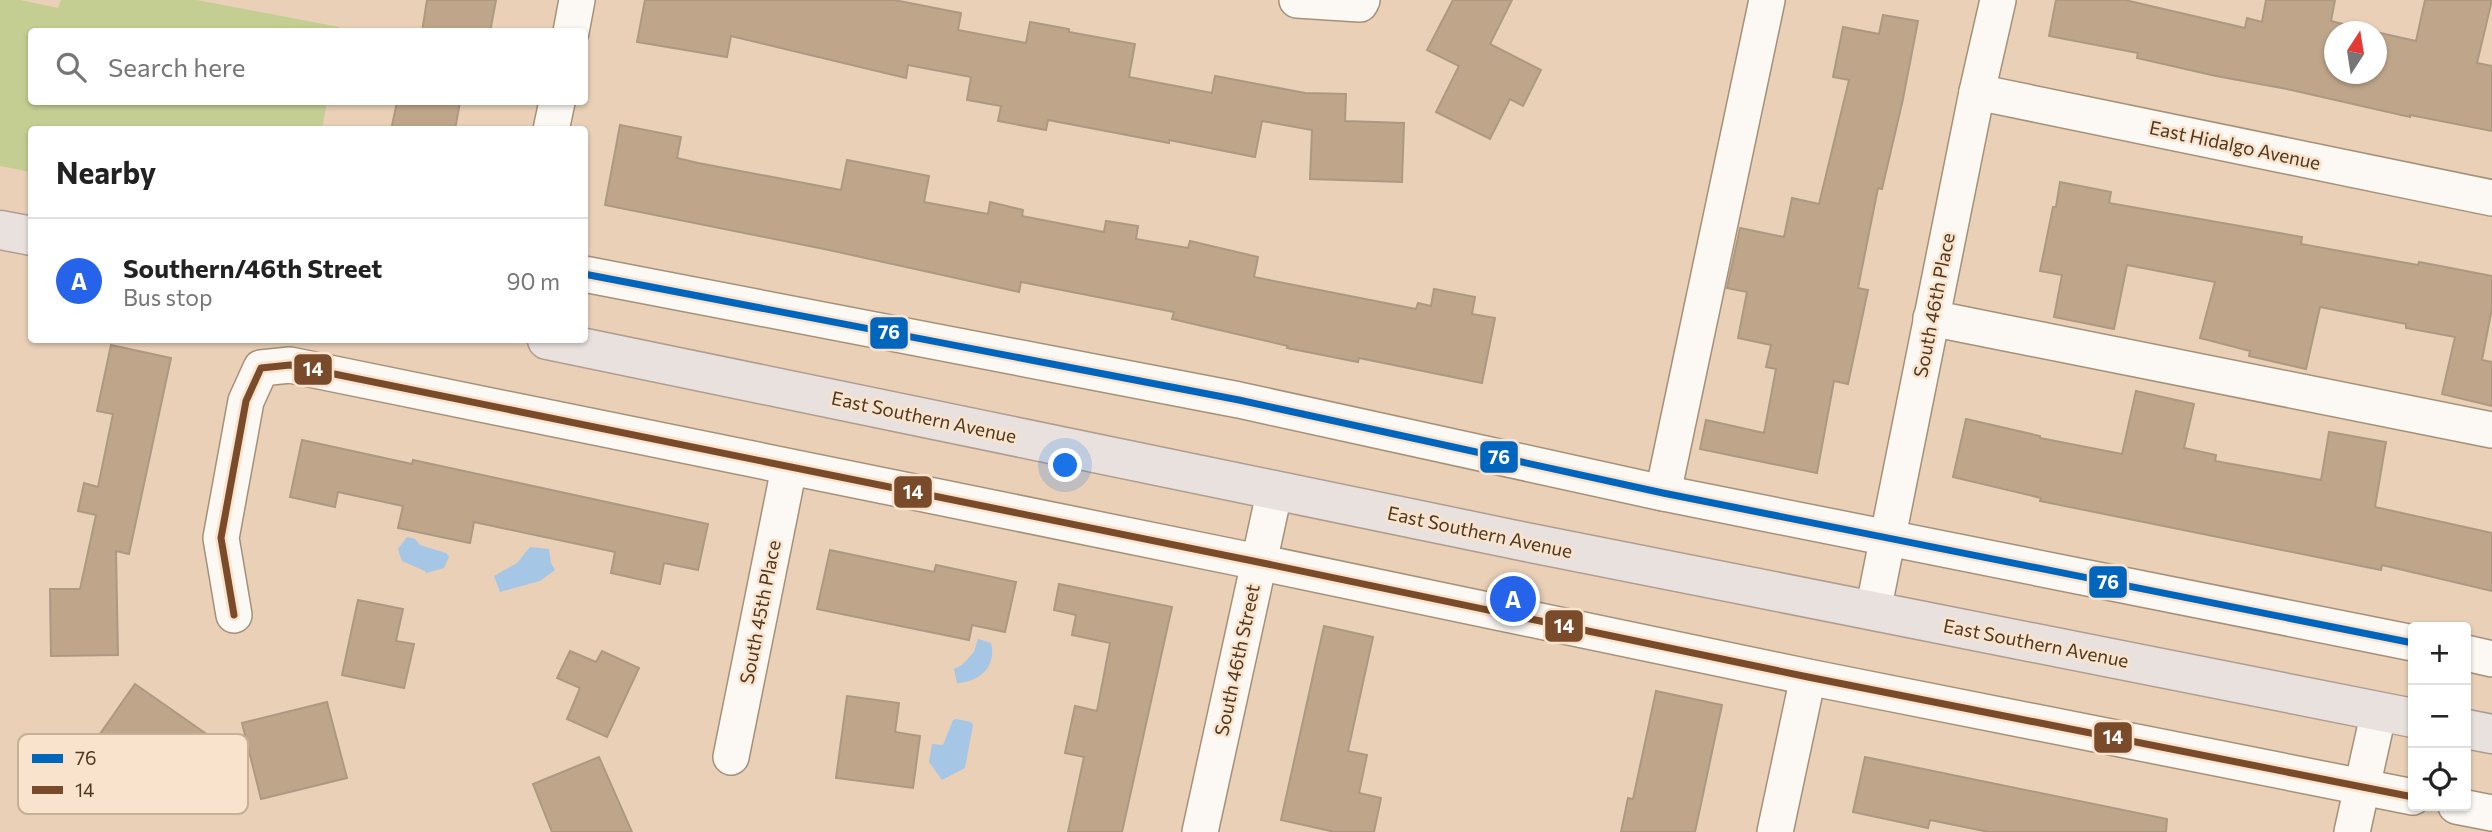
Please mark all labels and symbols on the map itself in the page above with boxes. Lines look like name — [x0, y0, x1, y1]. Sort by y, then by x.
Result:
north arrow — [2324, 21, 2387, 84]
street label: East Hidalgo Avenue — [2147, 115, 2323, 174]
street label: South 46th Place — [1908, 231, 1959, 379]
line badge: 76 — [869, 316, 909, 350]
text: 76 — [878, 320, 900, 343]
line badge: 14 — [293, 353, 333, 386]
text: 14 — [303, 357, 323, 380]
street label: East Southern Avenue — [830, 386, 1019, 447]
line badge: 76 — [1479, 440, 1519, 474]
text: 76 — [1488, 445, 1510, 468]
your location — [1048, 448, 1082, 482]
line badge: 14 — [893, 475, 933, 509]
text: 14 — [903, 480, 923, 503]
street label: East Southern Avenue — [1386, 501, 1575, 562]
street label: South 45th Place — [734, 538, 785, 686]
line badge: 76 — [2088, 565, 2128, 599]
text: 76 — [2097, 570, 2119, 593]
pin: A — [1490, 573, 1536, 625]
street label: South 46th Street — [1209, 582, 1264, 738]
line badge: 14 — [1544, 609, 1584, 643]
street label: East Southern Avenue — [1941, 613, 2131, 672]
text: 14 — [1554, 614, 1574, 637]
line badge: 14 — [2093, 721, 2133, 754]
text: 14 — [2103, 725, 2123, 748]
legend — [18, 734, 248, 814]
text: 76 — [75, 746, 97, 769]
text: 14 — [75, 778, 95, 801]

